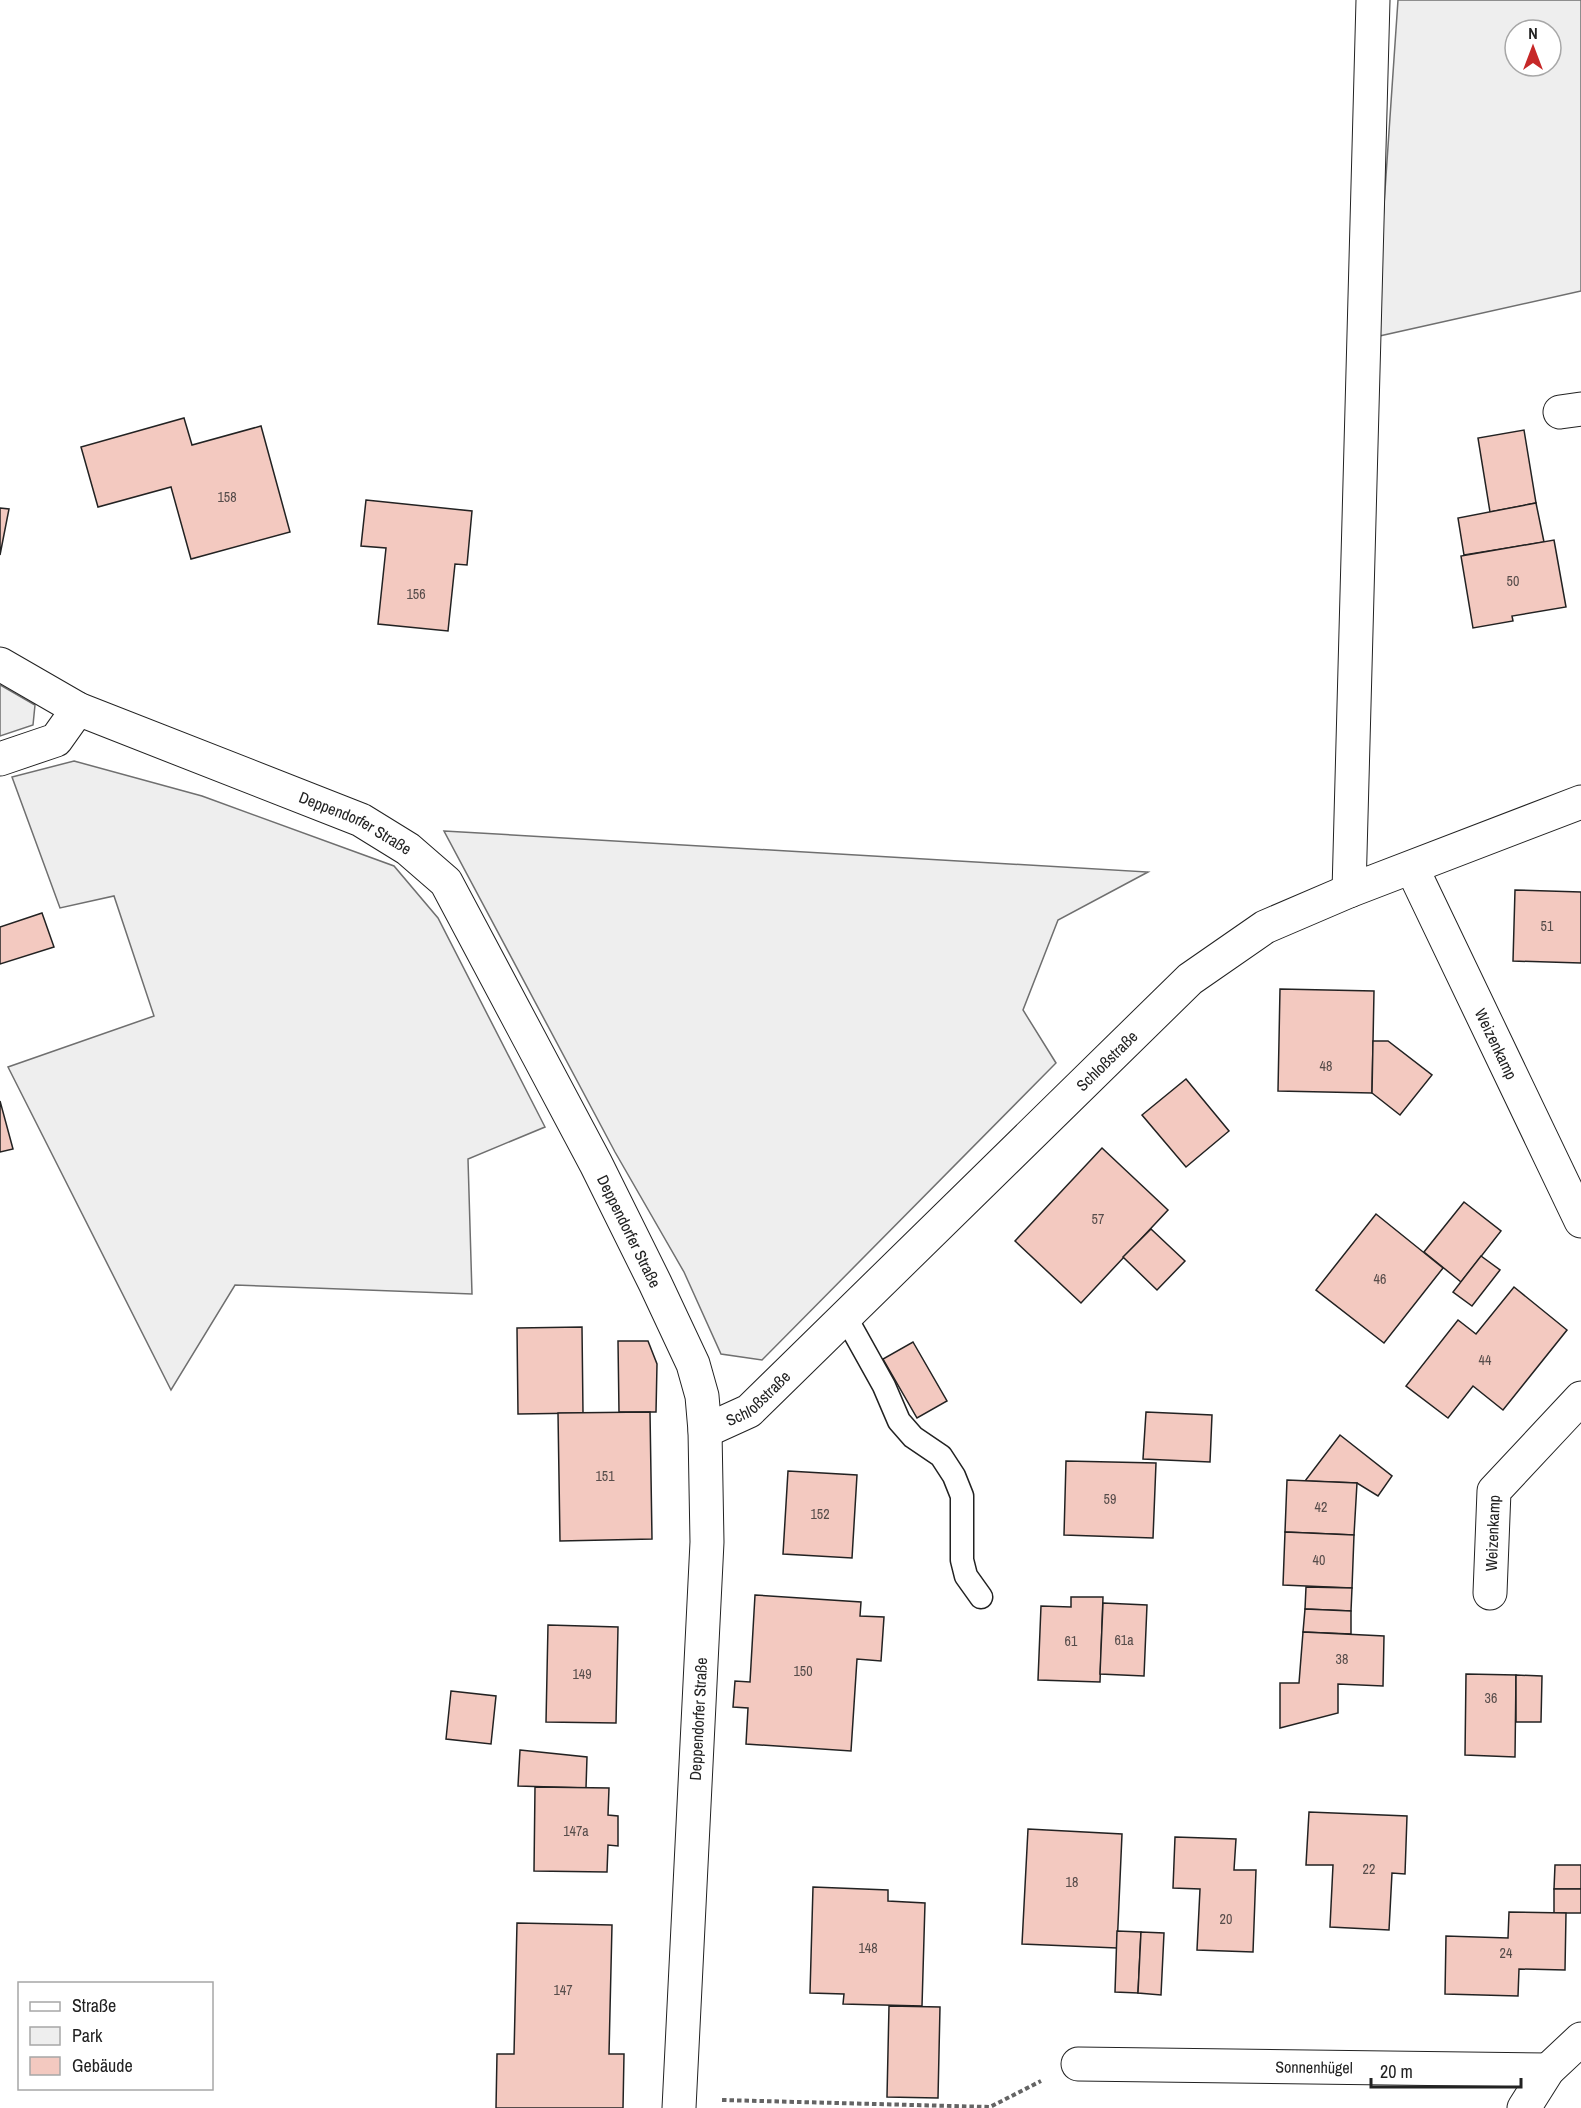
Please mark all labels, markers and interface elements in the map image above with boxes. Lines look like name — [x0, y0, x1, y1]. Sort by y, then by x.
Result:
north arrow — [1503, 18, 1563, 78]
text: N — [1528, 22, 1538, 44]
house number: 158 — [217, 488, 237, 506]
house number: 50 — [1507, 572, 1519, 590]
house number: 156 — [406, 585, 426, 603]
street label: Deppendorfer Straße — [296, 786, 416, 860]
house number: 51 — [1541, 917, 1554, 935]
street label: Weizenkamp — [1470, 1005, 1523, 1083]
street label: Schloßstraße — [1071, 1025, 1142, 1096]
house number: 48 — [1320, 1057, 1332, 1075]
street label: Deppendorfer Straße — [592, 1171, 667, 1291]
house number: 57 — [1092, 1210, 1104, 1228]
house number: 46 — [1374, 1270, 1386, 1288]
house number: 44 — [1479, 1351, 1492, 1369]
street label: Schloßstraße — [722, 1366, 795, 1431]
house number: 151 — [595, 1467, 615, 1485]
house number: 59 — [1104, 1490, 1116, 1508]
street label: Weizenkamp — [1480, 1494, 1505, 1572]
house number: 42 — [1315, 1498, 1327, 1516]
house number: 152 — [810, 1505, 830, 1523]
house number: 40 — [1313, 1551, 1325, 1569]
house number: 61a — [1114, 1631, 1134, 1649]
house number: 61 — [1065, 1632, 1078, 1650]
house number: 38 — [1336, 1650, 1348, 1668]
street label: Deppendorfer Straße — [684, 1657, 712, 1781]
house number: 150 — [793, 1662, 813, 1680]
house number: 149 — [572, 1665, 592, 1683]
house number: 36 — [1485, 1689, 1497, 1707]
house number: 147a — [563, 1822, 589, 1840]
house number: 22 — [1363, 1860, 1375, 1878]
house number: 18 — [1066, 1873, 1078, 1891]
house number: 20 — [1220, 1910, 1232, 1928]
house number: 148 — [858, 1939, 878, 1957]
house number: 24 — [1500, 1944, 1513, 1962]
house number: 147 — [553, 1981, 573, 1999]
legend — [18, 1982, 213, 2090]
text: Straße — [72, 1993, 116, 2018]
text: Park — [72, 2023, 103, 2048]
scale bar — [1371, 2051, 1521, 2089]
text: Gebäude — [72, 2053, 133, 2078]
street label: Sonnenhügel — [1275, 2056, 1353, 2079]
text: 20 m — [1380, 2059, 1413, 2084]

